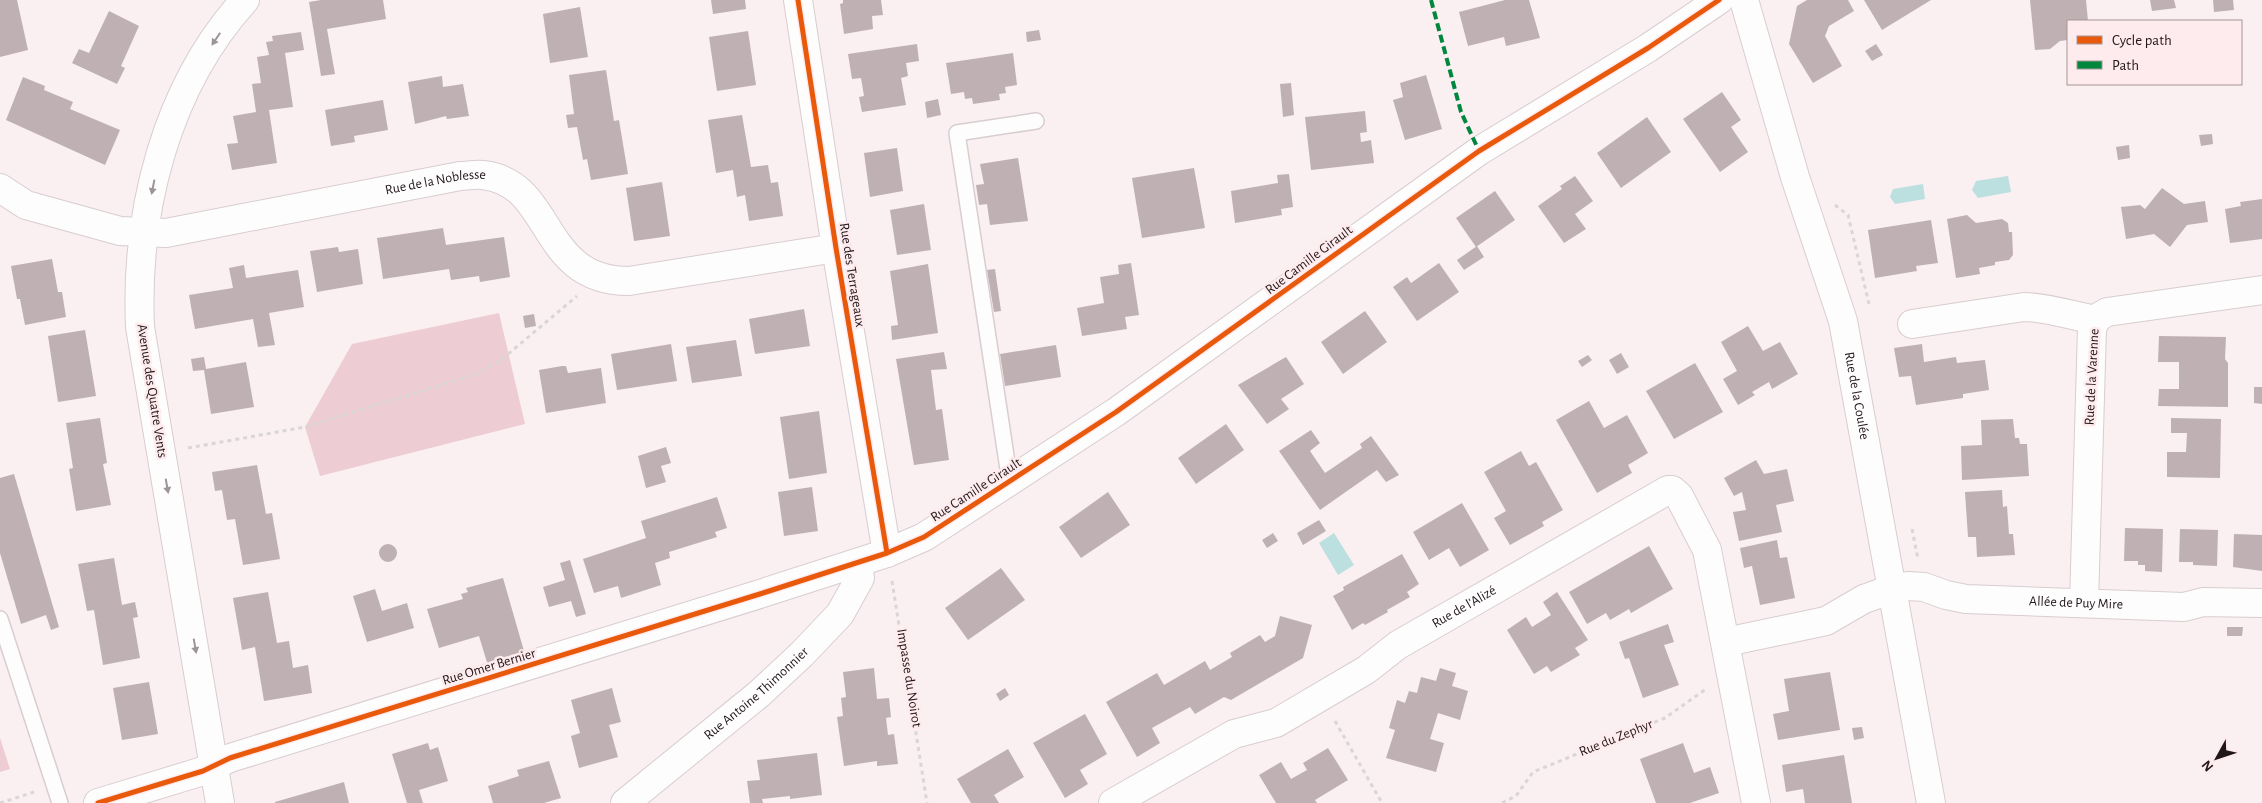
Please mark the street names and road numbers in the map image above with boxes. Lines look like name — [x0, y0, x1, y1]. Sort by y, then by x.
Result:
street label: Rue de la Noblesse — [384, 168, 487, 197]
street label: Rue des Terrageaux — [837, 222, 867, 328]
street label: Rue Camille Girault — [1263, 223, 1356, 297]
street label: Avenue des Quatre Vents — [135, 323, 169, 459]
street label: Rue de la Varenne — [2082, 328, 2102, 426]
street label: Rue de la Coulée — [1842, 351, 1872, 441]
street label: Rue Camille Girault — [928, 455, 1024, 524]
street label: Rue de l'Alizé — [1430, 583, 1499, 631]
street label: Allée de Puy Mire — [2029, 594, 2123, 612]
street label: Impasse du Noirot — [894, 628, 924, 729]
street label: Rue Antoine Thimonnier — [702, 644, 812, 743]
street label: Rue Omer Bernier — [441, 646, 538, 688]
street label: Rue du Zephyr — [1577, 717, 1655, 759]

